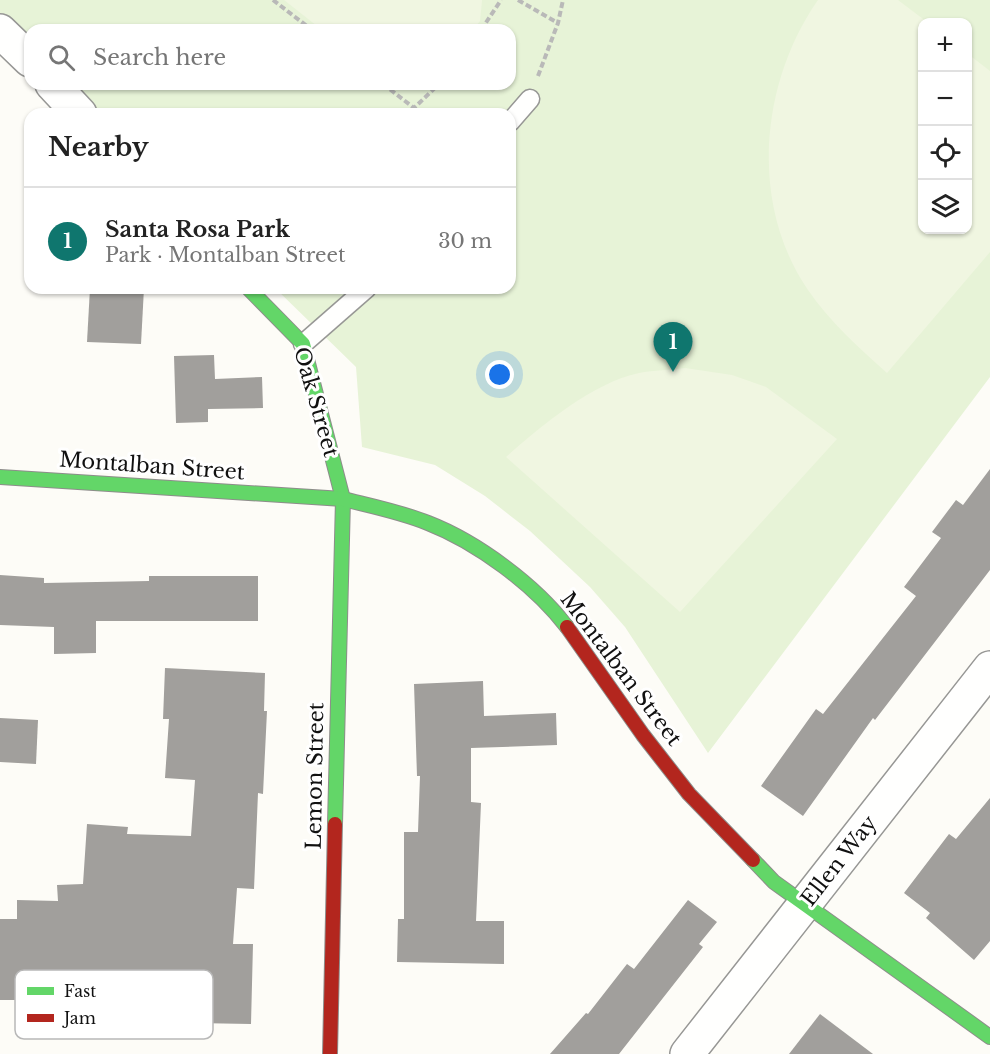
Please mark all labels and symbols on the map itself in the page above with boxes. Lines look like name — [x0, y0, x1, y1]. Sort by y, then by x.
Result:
pin: 1 — [654, 322, 692, 372]
street label: Oak Street — [288, 344, 344, 460]
your location — [485, 360, 514, 389]
street label: Montalban Street — [58, 447, 246, 485]
street label: Montalban Street — [555, 587, 687, 751]
street label: Lemon Street — [301, 702, 329, 850]
street label: Ellen Way — [795, 810, 883, 912]
legend — [15, 970, 213, 1039]
text: Fast — [64, 981, 96, 1001]
text: Jam — [62, 1008, 96, 1028]

